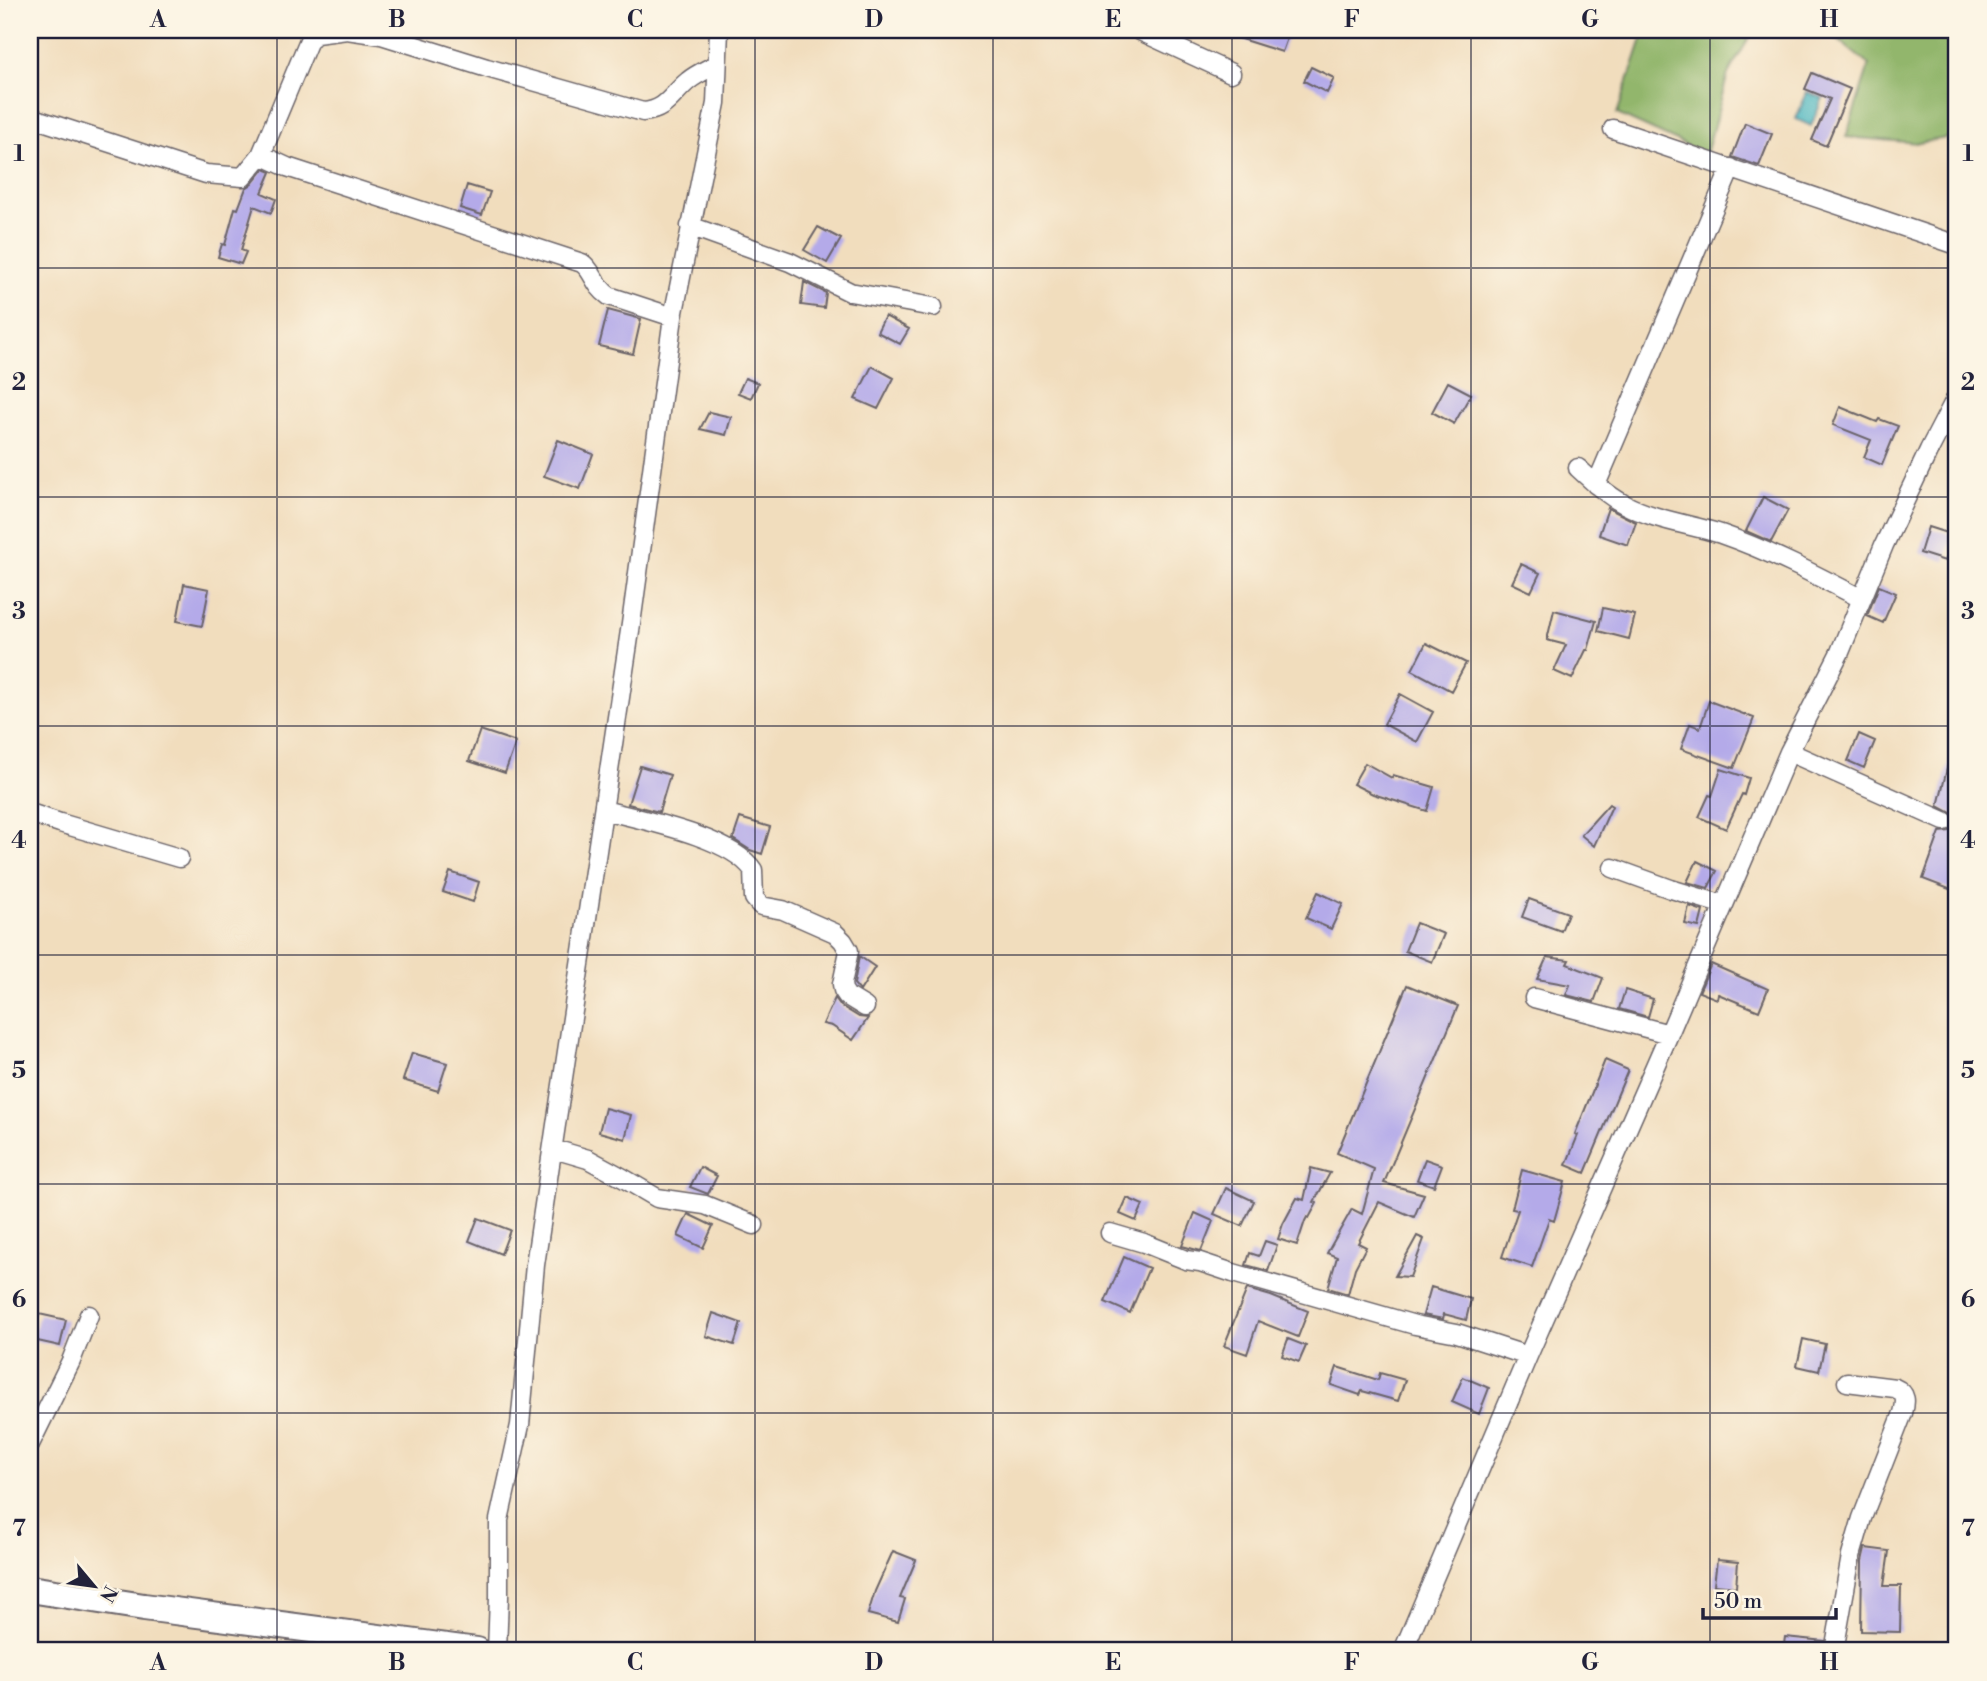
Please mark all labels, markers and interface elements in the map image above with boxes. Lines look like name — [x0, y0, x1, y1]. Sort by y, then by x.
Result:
text: A — [149, 6, 167, 34]
text: B — [388, 6, 406, 34]
text: C — [627, 6, 643, 34]
text: D — [865, 6, 883, 34]
text: E — [1105, 6, 1121, 34]
text: F — [1344, 6, 1360, 34]
text: G — [1581, 6, 1599, 34]
text: H — [1820, 6, 1839, 34]
text: 1 — [13, 140, 25, 168]
text: 1 — [1962, 140, 1974, 168]
text: 2 — [12, 369, 26, 397]
text: 2 — [1961, 369, 1975, 397]
text: 3 — [12, 598, 26, 626]
text: 3 — [1961, 598, 1975, 626]
text: 4 — [11, 827, 27, 855]
text: 4 — [1960, 827, 1976, 855]
text: 5 — [12, 1057, 26, 1085]
text: 5 — [1961, 1057, 1975, 1085]
text: 6 — [12, 1286, 26, 1314]
text: 6 — [1961, 1286, 1975, 1314]
text: 7 — [12, 1515, 26, 1543]
text: 7 — [1961, 1515, 1975, 1543]
north arrow — [60, 1552, 130, 1622]
scale bar — [1703, 1576, 1836, 1620]
text: N — [94, 1581, 122, 1606]
text: 50 m — [1714, 1589, 1762, 1615]
text: A — [149, 1649, 167, 1677]
text: B — [388, 1649, 406, 1677]
text: C — [627, 1649, 643, 1677]
text: D — [865, 1649, 883, 1677]
text: E — [1105, 1649, 1121, 1677]
text: F — [1344, 1649, 1360, 1677]
text: G — [1581, 1649, 1599, 1677]
text: H — [1820, 1649, 1839, 1677]

